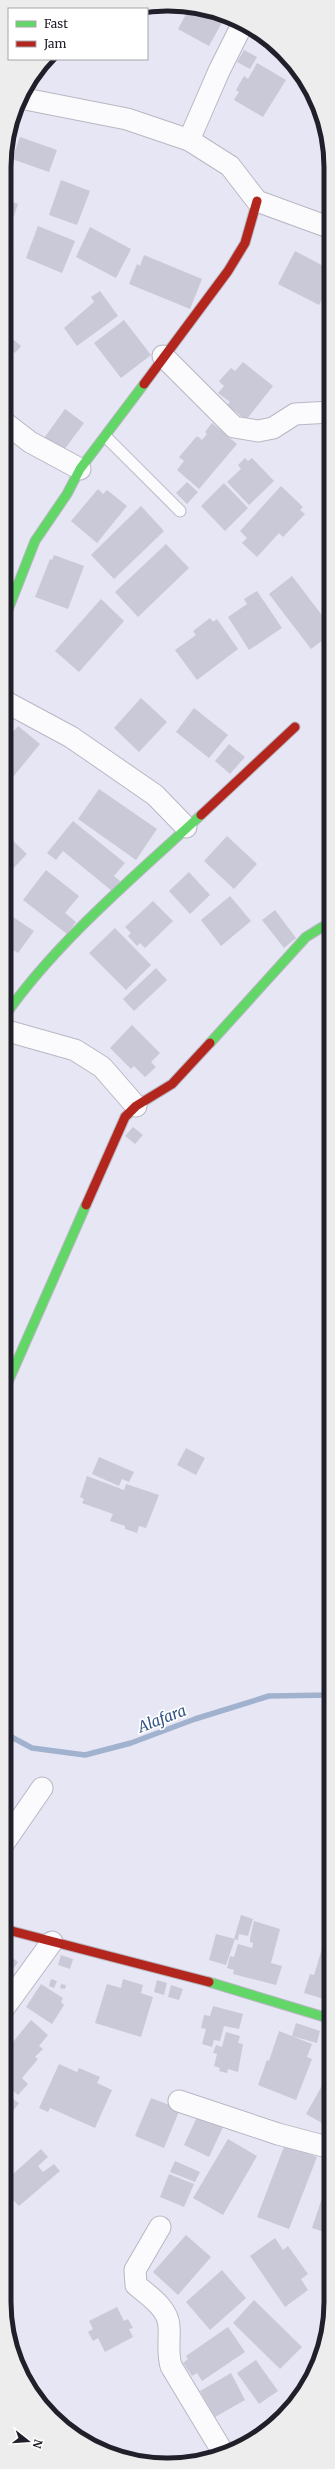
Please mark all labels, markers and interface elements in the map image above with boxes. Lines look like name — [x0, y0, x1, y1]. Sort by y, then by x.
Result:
legend — [8, 8, 148, 60]
text: Fast — [44, 16, 68, 31]
text: Jam — [43, 36, 67, 51]
water label: Alafara — [134, 1701, 189, 1737]
north arrow — [8, 2421, 48, 2461]
text: N — [30, 2438, 46, 2450]

